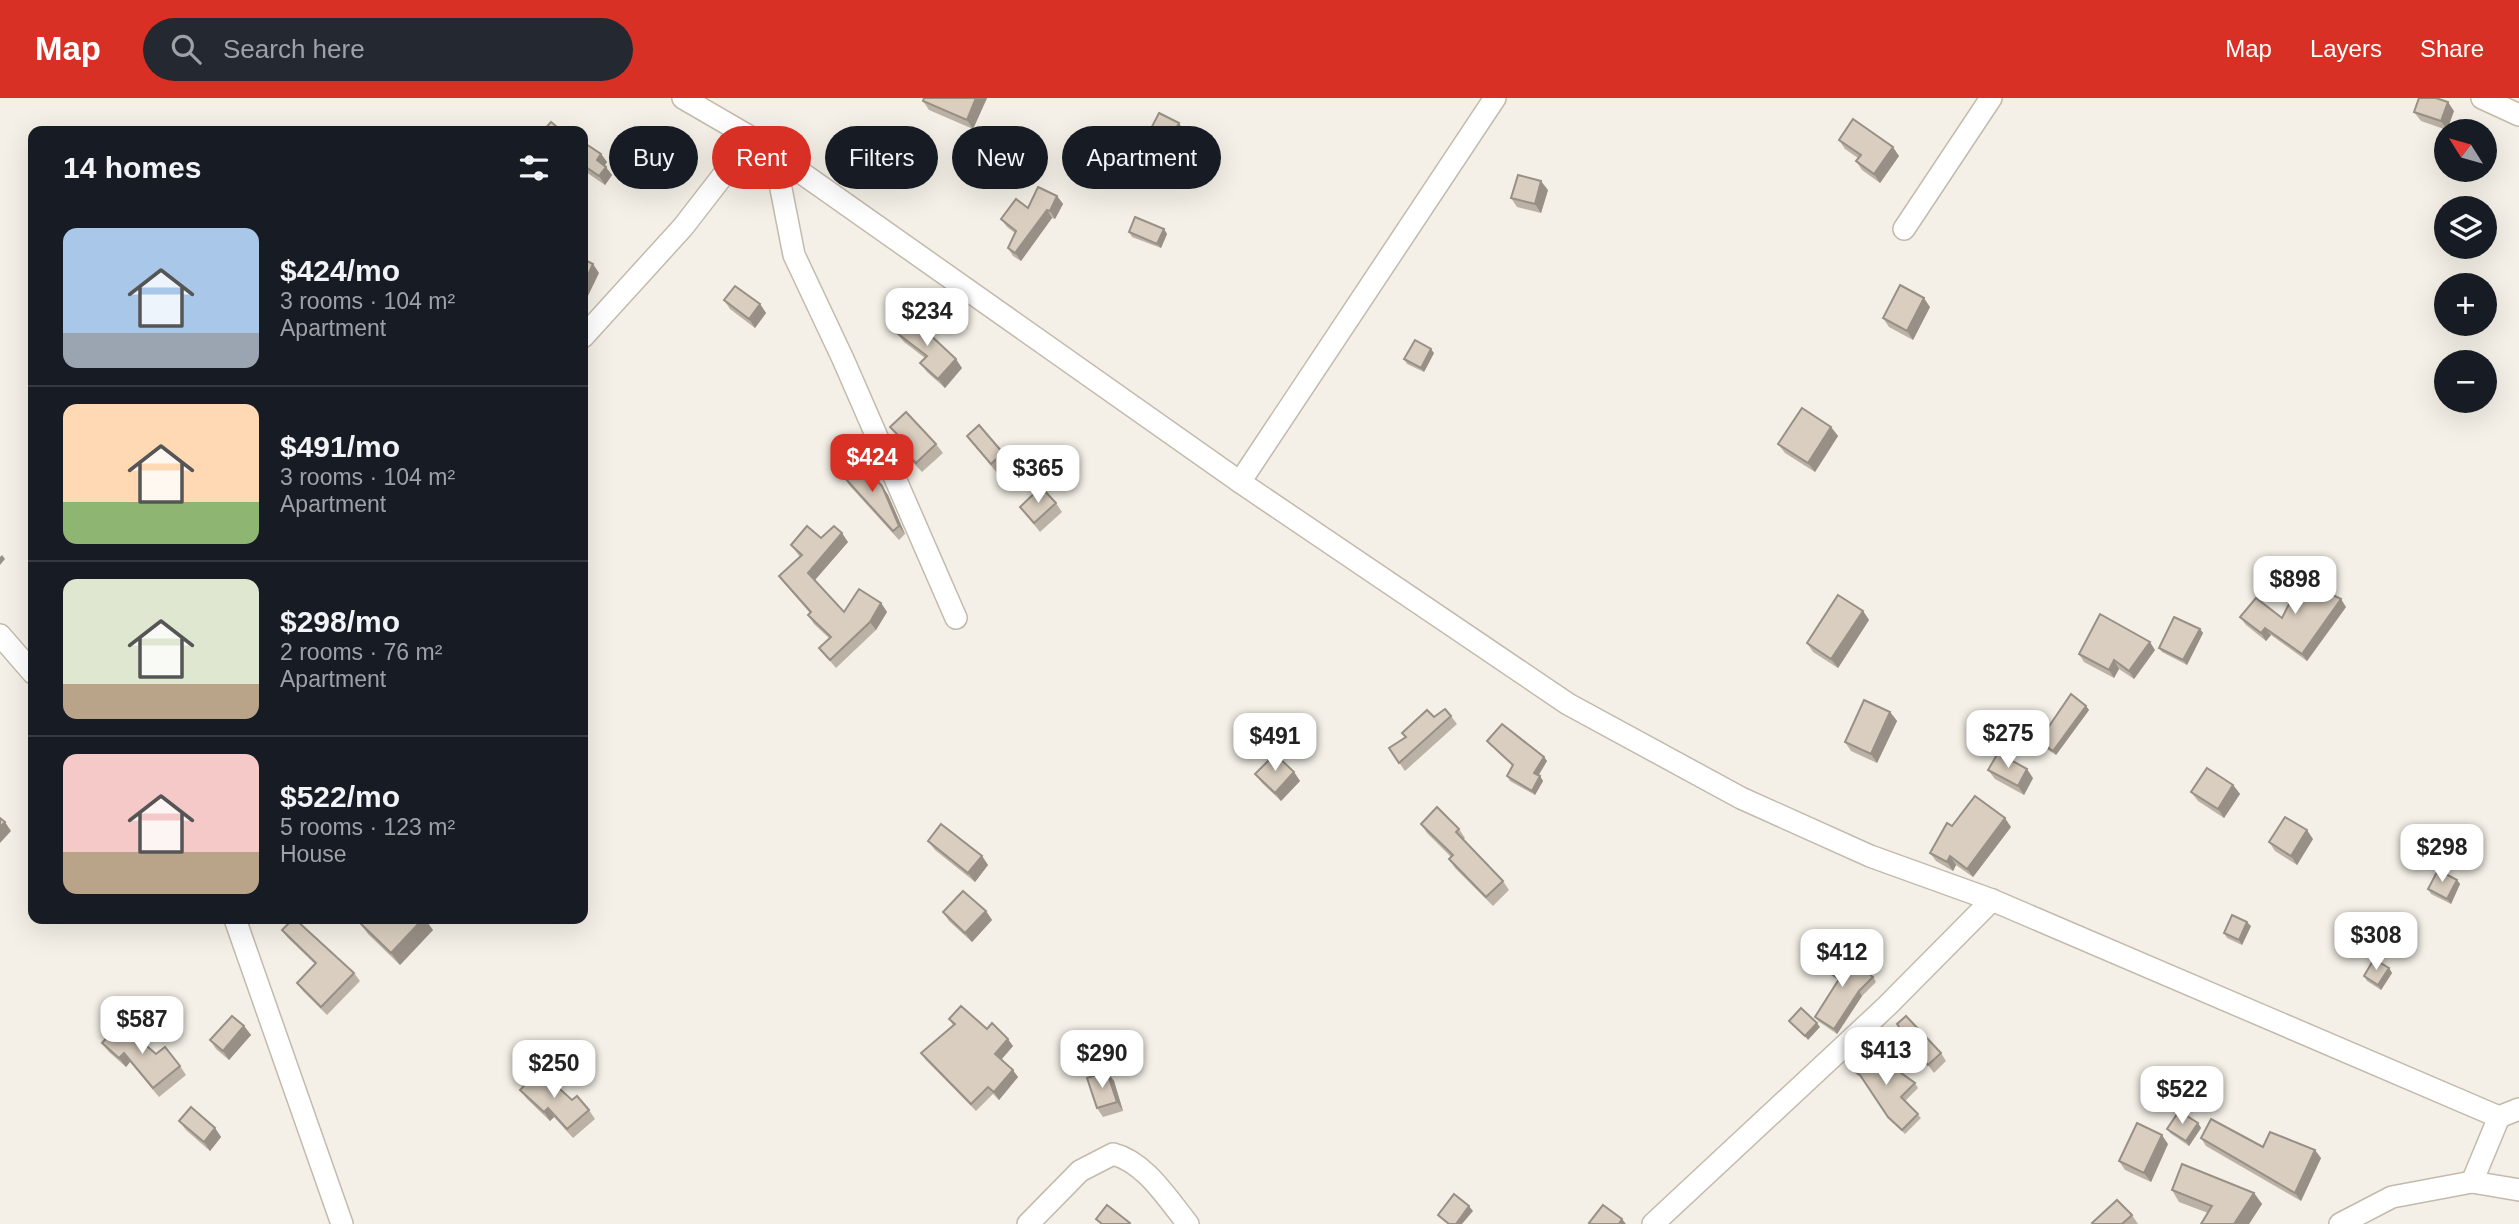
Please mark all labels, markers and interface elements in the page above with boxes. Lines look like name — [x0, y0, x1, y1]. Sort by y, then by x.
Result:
search box — [143, 18, 633, 81]
text: Map — [35, 30, 101, 67]
icon: search — [167, 30, 205, 68]
text: Search here — [223, 34, 365, 64]
text: Map — [2225, 35, 2272, 62]
text: Layers — [2310, 35, 2382, 62]
text: Share — [2420, 35, 2484, 62]
north arrow — [2434, 119, 2497, 182]
map controls — [2434, 119, 2497, 413]
chip: Buy — [609, 126, 698, 189]
chip: Rent — [712, 126, 811, 189]
chip: Filters — [825, 126, 938, 189]
chip: New — [952, 126, 1048, 189]
chip: Apartment — [1062, 126, 1221, 189]
icon: filters — [515, 149, 553, 187]
text: 14 homes — [63, 151, 201, 184]
button: layers — [2434, 196, 2497, 259]
text: $424/mo — [280, 254, 400, 287]
icon: home — [119, 256, 203, 340]
button: + — [2434, 273, 2497, 336]
text: 3 rooms · 104 m² — [280, 288, 455, 314]
pin: $234 — [886, 288, 968, 348]
text: $234 — [901, 298, 953, 324]
text: Apartment — [280, 315, 386, 341]
button: − — [2434, 350, 2497, 413]
text: $491/mo — [280, 430, 400, 463]
icon: home — [119, 432, 203, 516]
pin: $424 — [831, 434, 913, 494]
text: $424 — [846, 444, 898, 470]
pin: $365 — [997, 446, 1079, 505]
text: $365 — [1012, 455, 1064, 481]
text: 3 rooms · 104 m² — [280, 464, 455, 490]
text: Apartment — [280, 491, 386, 517]
pin: $898 — [2254, 556, 2336, 616]
text: $898 — [2269, 566, 2321, 592]
text: $298/mo — [280, 605, 400, 638]
icon: home — [119, 607, 203, 691]
text: 2 rooms · 76 m² — [280, 639, 442, 665]
text: Apartment — [280, 666, 386, 692]
pin: $275 — [1967, 710, 2049, 770]
pin: $491 — [1234, 714, 1316, 773]
text: $275 — [1982, 720, 2034, 746]
text: $491 — [1249, 723, 1301, 749]
text: $522/mo — [280, 780, 400, 813]
icon: home — [119, 782, 203, 866]
text: 5 rooms · 123 m² — [280, 814, 455, 840]
pin: $298 — [2401, 824, 2483, 884]
text: $298 — [2416, 834, 2468, 860]
text: House — [280, 841, 346, 867]
pin: $308 — [2335, 912, 2417, 972]
text: $308 — [2350, 922, 2402, 948]
pin: $412 — [1801, 930, 1883, 989]
text: $412 — [1816, 939, 1868, 965]
pin: $587 — [101, 996, 183, 1056]
text: $587 — [116, 1006, 168, 1032]
pin: $413 — [1845, 1028, 1927, 1087]
pin: $290 — [1061, 1030, 1143, 1090]
text: $413 — [1860, 1037, 1912, 1063]
pin: $250 — [513, 1040, 595, 1100]
text: $290 — [1076, 1040, 1128, 1066]
text: $250 — [528, 1050, 580, 1076]
pin: $522 — [2141, 1066, 2223, 1126]
text: $522 — [2156, 1076, 2208, 1102]

